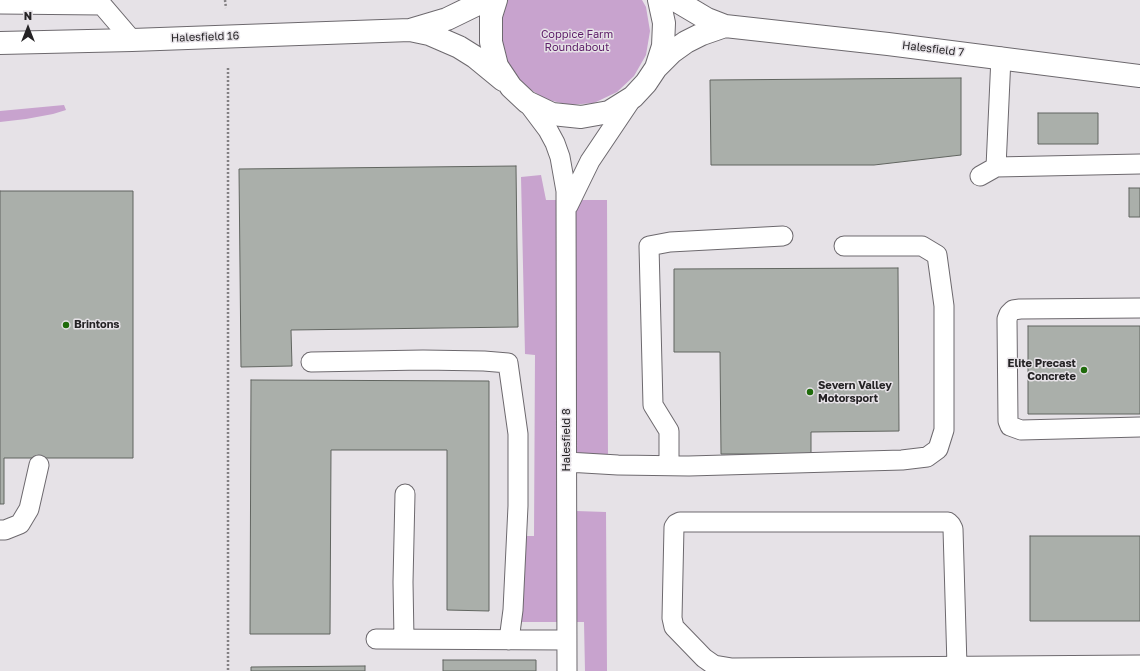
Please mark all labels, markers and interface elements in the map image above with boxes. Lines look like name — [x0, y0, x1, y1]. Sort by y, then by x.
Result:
north arrow — [8, 8, 48, 48]
text: N — [24, 9, 32, 22]
park label: Coppice Farm Roundabout — [541, 28, 613, 54]
street label: Halesfield 16 — [171, 29, 239, 45]
street label: Halesfield 7 — [901, 39, 965, 59]
place label: Brintons — [74, 318, 120, 332]
marker: Brintons — [61, 320, 71, 330]
place label: Elite Precast Concrete — [1008, 357, 1076, 383]
marker: Elite Precast Concrete — [1079, 365, 1089, 375]
place label: Severn Valley Motorsport — [818, 379, 892, 405]
marker: Severn Valley Motorsport — [805, 387, 815, 397]
street label: Halesfield 8 — [560, 408, 574, 472]

